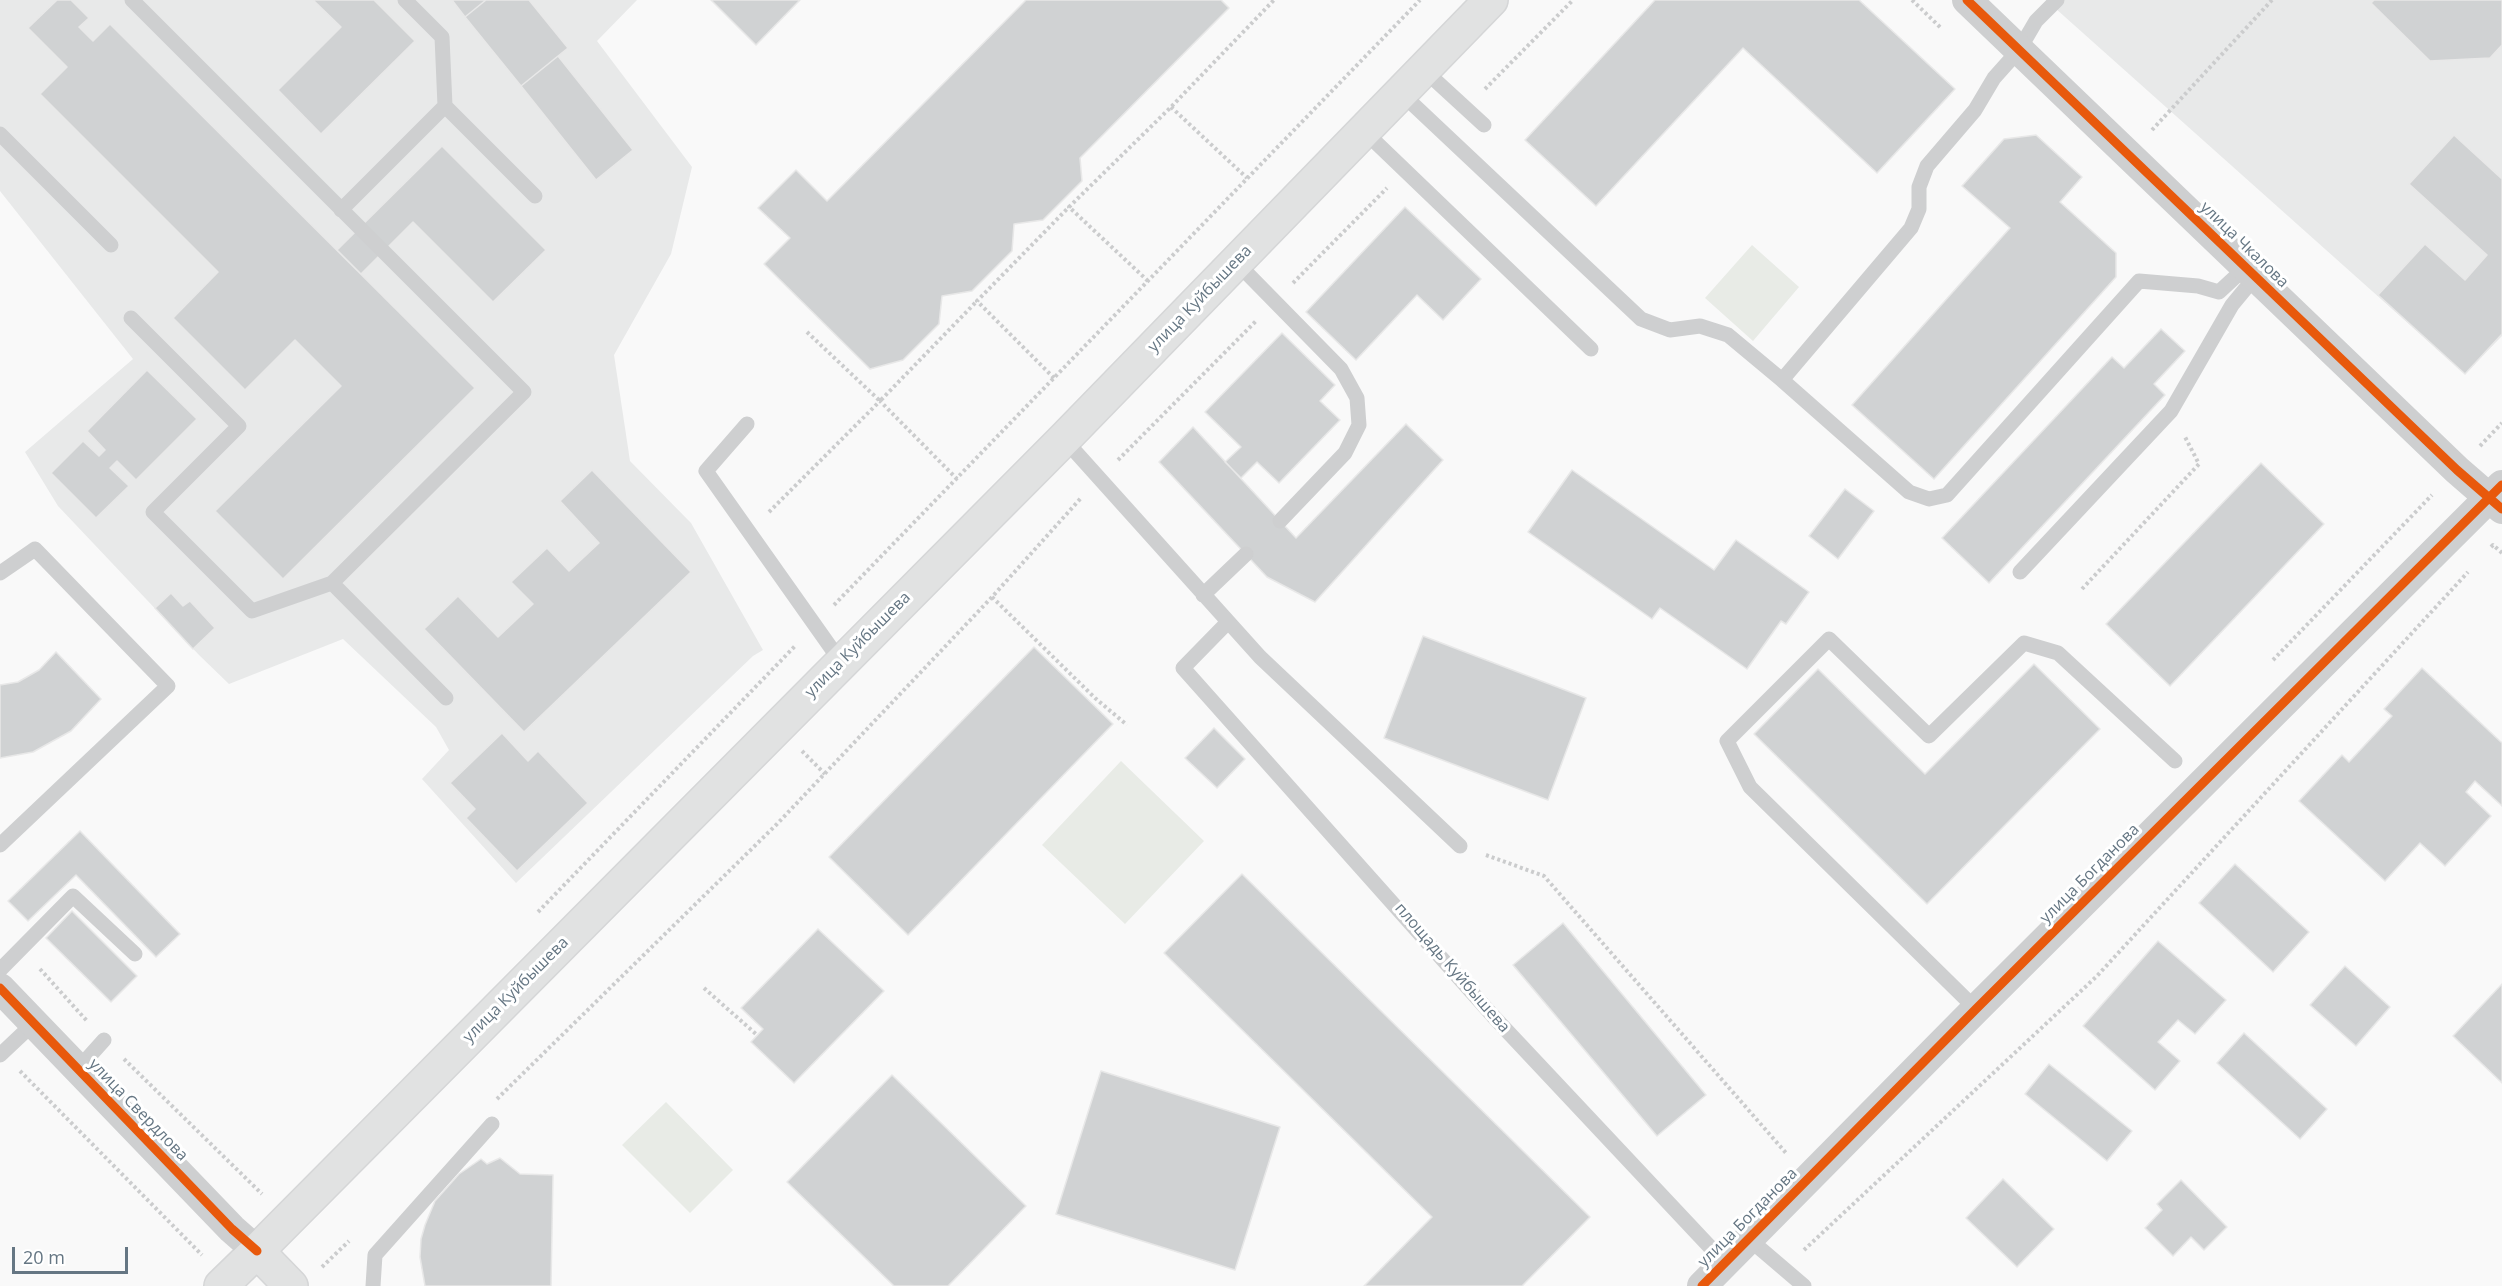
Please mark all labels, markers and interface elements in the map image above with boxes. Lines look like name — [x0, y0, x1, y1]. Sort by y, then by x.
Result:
street label: улица Чкалова — [2196, 198, 2292, 292]
street label: улица Куйбышева — [1144, 241, 1256, 357]
street label: улица Куйбышева — [801, 588, 915, 702]
street label: улица Богданова — [2036, 820, 2144, 928]
street label: площадь Куйбышева — [1390, 899, 1514, 1037]
street label: улица Куйбышева — [459, 933, 573, 1047]
street label: улица Свердлова — [84, 1055, 192, 1165]
street label: улица Богданова — [1694, 1164, 1802, 1272]
scale bar — [15, 1235, 130, 1273]
text: 20 m — [23, 1245, 65, 1269]

